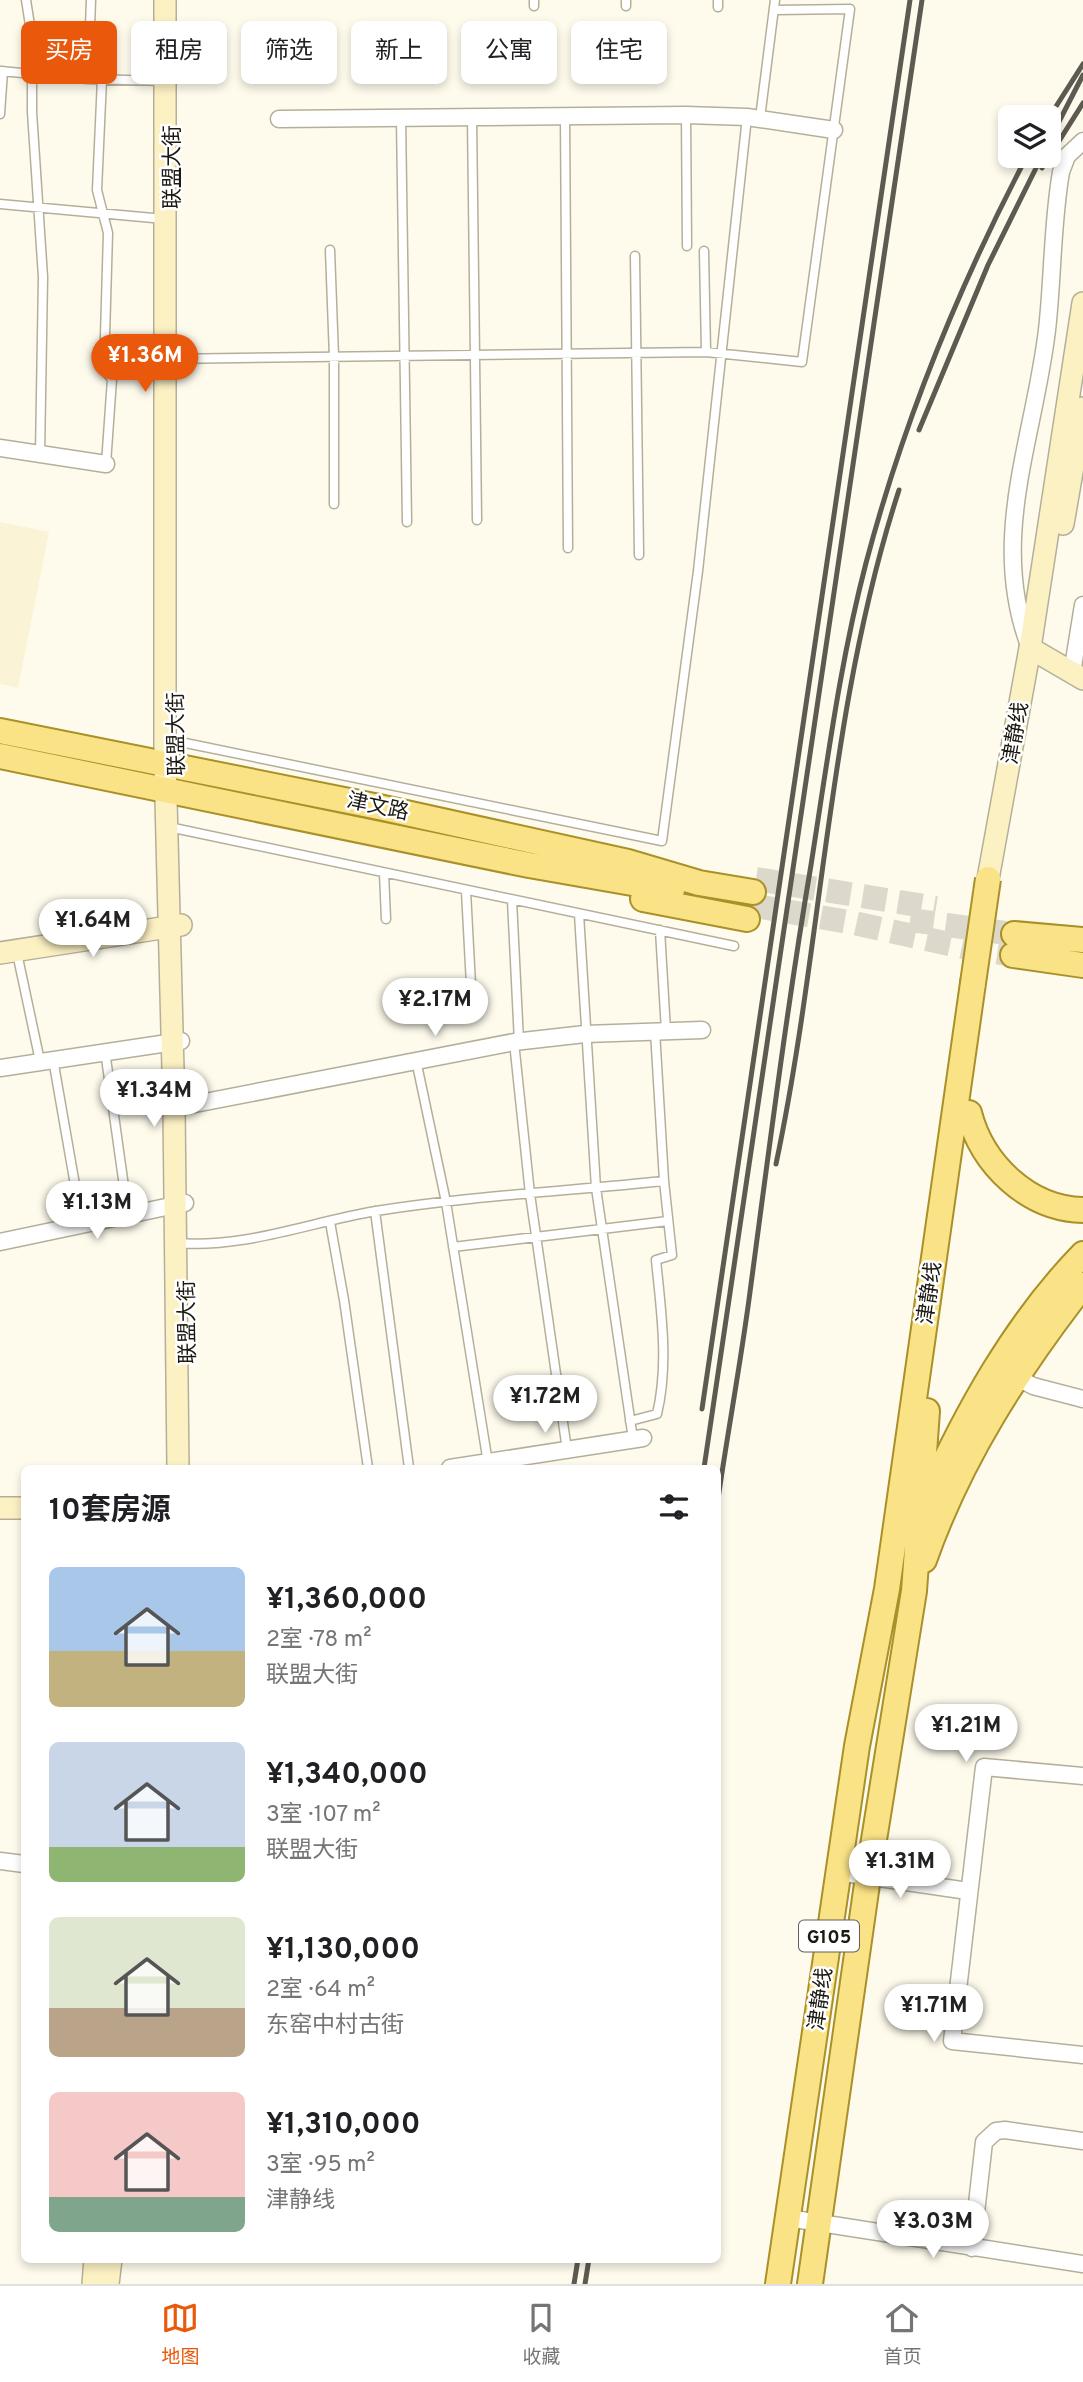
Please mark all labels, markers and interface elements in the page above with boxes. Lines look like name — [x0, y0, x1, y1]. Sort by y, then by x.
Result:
chip: 买房 — [21, 21, 117, 84]
chip: 租房 — [131, 21, 227, 84]
chip: 筛选 — [241, 21, 337, 84]
chip: 新上 — [351, 21, 447, 84]
chip: 公寓 — [461, 21, 557, 84]
chip: 住宅 — [571, 21, 667, 84]
map controls — [998, 105, 1061, 168]
button: layers — [998, 105, 1061, 168]
street label: 联盟大街 — [160, 125, 187, 209]
pin: ¥1.36M — [88, 334, 202, 394]
text: ¥1.36M — [107, 342, 183, 371]
street label: 联盟大街 — [163, 692, 192, 776]
street label: 津静线 — [998, 700, 1035, 767]
street label: 津文路 — [344, 788, 411, 827]
pin: ¥1.64M — [36, 900, 150, 959]
text: ¥1.64M — [55, 907, 131, 936]
pin: ¥2.17M — [378, 978, 492, 1038]
text: ¥2.17M — [398, 986, 472, 1015]
pin: ¥1.34M — [97, 1070, 211, 1129]
text: ¥1.34M — [116, 1077, 192, 1106]
pin: ¥1.13M — [40, 1182, 154, 1241]
text: ¥1.13M — [62, 1189, 132, 1218]
street label: 津静线 — [913, 1260, 948, 1326]
street label: 联盟大街 — [174, 1280, 203, 1364]
pin: ¥1.72M — [488, 1376, 602, 1435]
text: ¥1.72M — [509, 1383, 581, 1412]
icon: filters — [655, 1488, 693, 1526]
text: 10套房源 — [49, 1493, 171, 1530]
text: ¥1,360,000 — [266, 1582, 427, 1619]
icon: home — [105, 1595, 189, 1679]
text: 2室 · 78 m² — [266, 1626, 372, 1655]
text: 联盟大街 — [266, 1662, 358, 1691]
pin: ¥1.21M — [909, 1704, 1023, 1764]
text: ¥1.21M — [931, 1712, 1001, 1741]
text: ¥1,340,000 — [266, 1757, 428, 1794]
icon: home — [105, 1770, 189, 1854]
text: 3室 · 107 m² — [266, 1801, 381, 1830]
text: 联盟大街 — [266, 1837, 358, 1866]
pin: ¥1.31M — [843, 1840, 957, 1900]
text: ¥1.31M — [865, 1848, 935, 1877]
road number: G105 — [799, 1920, 859, 1952]
text: ¥1,130,000 — [266, 1932, 420, 1969]
icon: home — [105, 1945, 189, 2029]
street label: 津静线 — [804, 1966, 839, 2032]
text: 2室 · 64 m² — [266, 1976, 375, 2005]
pin: ¥1.71M — [877, 1984, 991, 2044]
text: ¥1.71M — [900, 1992, 968, 2021]
text: 东窑中村古街 — [266, 2012, 404, 2041]
text: ¥1,310,000 — [266, 2107, 421, 2144]
icon: home — [105, 2120, 189, 2204]
text: 3室 · 95 m² — [266, 2151, 375, 2180]
text: 津静线 — [266, 2187, 335, 2216]
pin: ¥3.03M — [876, 2200, 990, 2260]
text: ¥3.03M — [893, 2208, 973, 2237]
tab: 地图 — [161, 2299, 200, 2370]
tab: 收藏 — [522, 2299, 561, 2370]
tab: 首页 — [883, 2299, 922, 2370]

